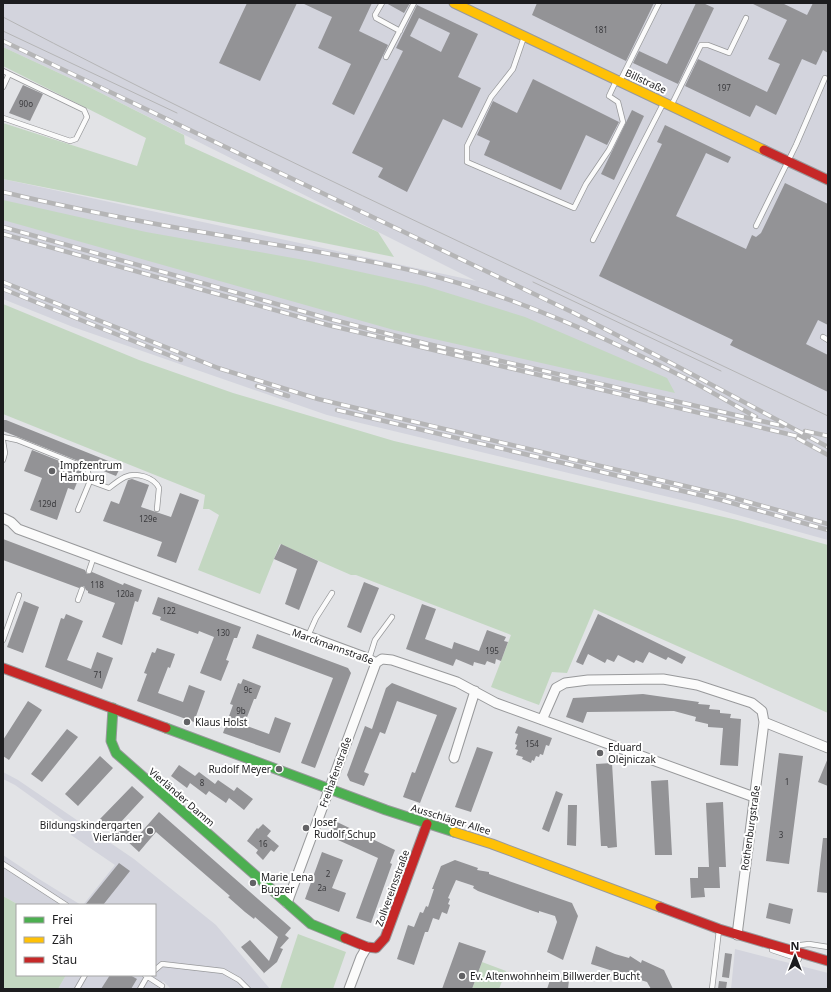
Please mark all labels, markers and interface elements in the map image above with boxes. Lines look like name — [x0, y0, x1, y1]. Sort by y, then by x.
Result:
house number: 181 — [594, 24, 608, 35]
street label: Billstraße — [623, 65, 669, 97]
house number: 197 — [717, 82, 731, 93]
house number: 90o — [19, 98, 33, 109]
place label: Impfzentrum Hamburg — [60, 458, 122, 484]
marker: Impfzentrum Hamburg — [47, 466, 57, 476]
house number: 129d — [38, 498, 56, 509]
house number: 129e — [139, 513, 158, 524]
house number: 118 — [90, 579, 104, 590]
house number: 120a — [116, 588, 134, 599]
house number: 122 — [162, 605, 176, 616]
street label: Marckmannstraße — [290, 625, 376, 667]
house number: 130 — [216, 627, 230, 638]
house number: 195 — [485, 645, 499, 656]
house number: 71 — [93, 669, 103, 680]
house number: 9c — [244, 684, 252, 695]
house number: 9b — [236, 705, 246, 716]
place label: Klaus Holst — [195, 715, 248, 729]
marker: Klaus Holst — [182, 717, 192, 727]
street label: Freihafenstraße — [316, 734, 354, 809]
house number: 154 — [525, 738, 539, 749]
place label: Eduard Olejniczak — [608, 740, 656, 766]
marker: Eduard Olejniczak — [595, 748, 605, 758]
place label: Rudolf Meyer — [208, 762, 271, 776]
marker: Rudolf Meyer — [274, 764, 284, 774]
street label: Vierländer Damm — [146, 765, 218, 829]
house number: 1 — [785, 776, 789, 787]
house number: 8 — [200, 777, 205, 788]
street label: Rothenburgstraße — [737, 784, 763, 872]
street label: Ausschläger Allee — [409, 800, 493, 838]
place label: Josef Rudolf Schup — [313, 815, 376, 841]
place label: Bildungskindergarten Vierländer — [40, 818, 142, 844]
marker: Josef Rudolf Schup — [301, 823, 311, 833]
marker: Bildungskindergarten Vierländer — [145, 826, 155, 836]
house number: 3 — [779, 829, 784, 840]
house number: 16 — [258, 838, 268, 849]
street label: Zollvereinsstraße — [372, 847, 412, 928]
house number: 2 — [326, 868, 331, 879]
place label: Marie Lena Bugzer — [261, 870, 313, 896]
marker: Marie Lena Bugzer — [248, 878, 258, 888]
house number: 2a — [317, 882, 327, 893]
legend — [16, 904, 156, 976]
text: Frei — [52, 911, 73, 928]
text: Zäh — [52, 931, 73, 948]
north arrow — [775, 936, 815, 976]
text: N — [791, 938, 799, 953]
text: Stau — [52, 951, 77, 968]
place label: Ev. Altenwohnheim Billwerder Bucht — [470, 969, 640, 983]
marker: Ev. Altenwohnheim Billwerder Bucht — [457, 971, 467, 981]

